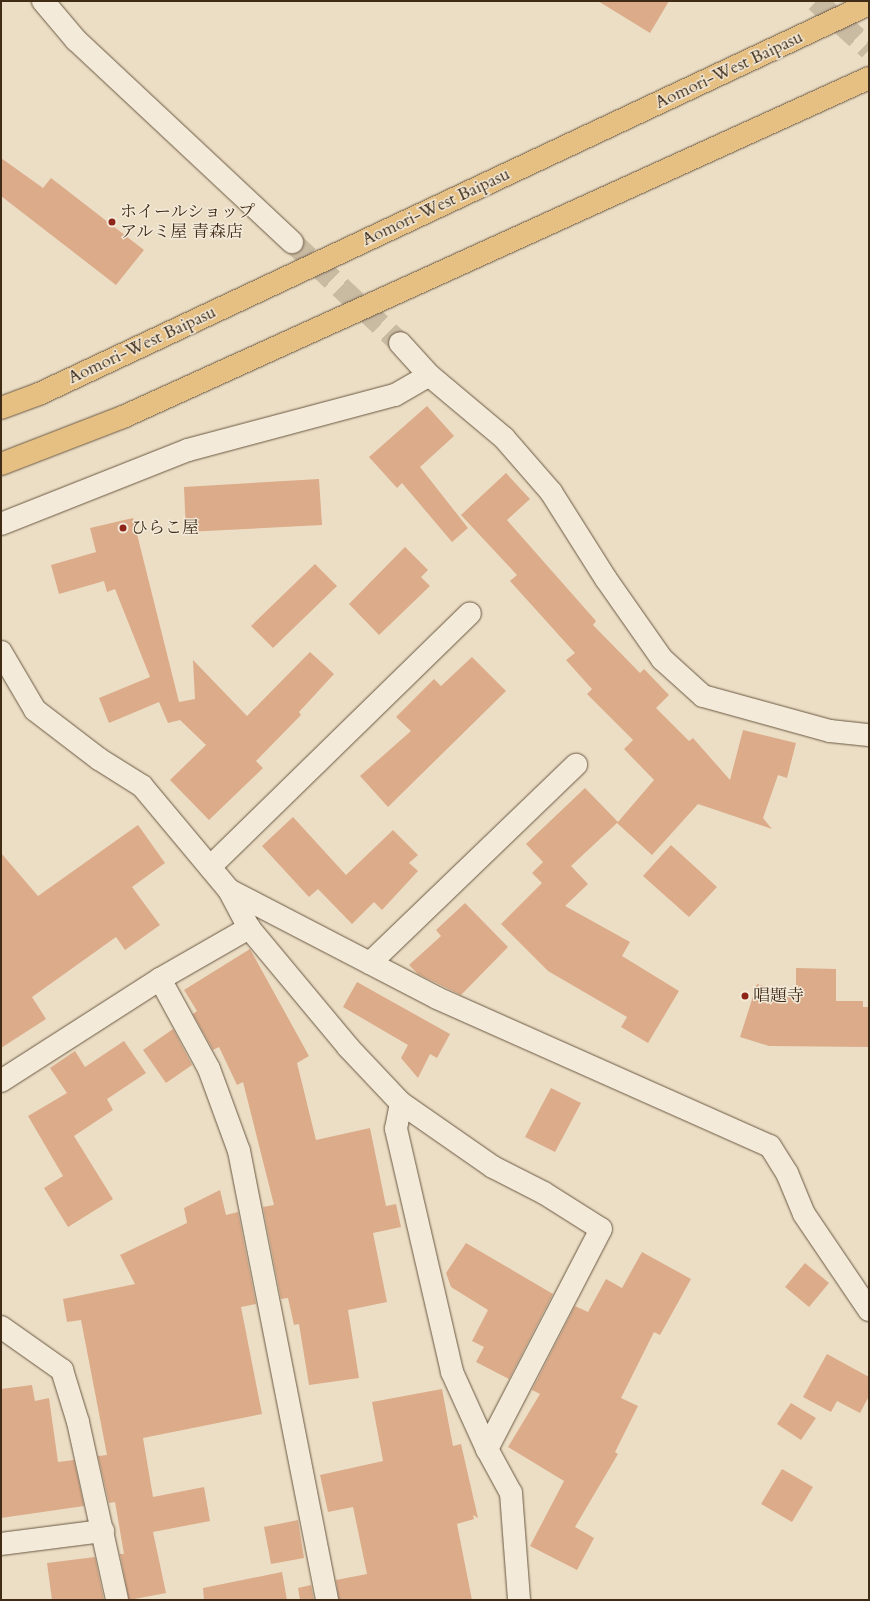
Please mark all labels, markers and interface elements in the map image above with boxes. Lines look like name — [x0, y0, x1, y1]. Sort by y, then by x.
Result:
street label: Aomori-West Baipasu — [652, 27, 806, 113]
street label: Aomori-West Baipasu — [359, 164, 513, 250]
place label: ホイールショップ アルミ屋 青森店 — [120, 202, 256, 242]
marker: ホイールショップ アルミ屋 青森店 — [107, 217, 117, 227]
street label: Aomori-West Baipasu — [65, 302, 219, 388]
place label: ひらこ屋 — [131, 518, 199, 538]
marker: ひらこ屋 — [118, 523, 128, 533]
place label: 唱題寺 — [753, 986, 804, 1006]
marker: 唱題寺 — [740, 991, 750, 1001]

